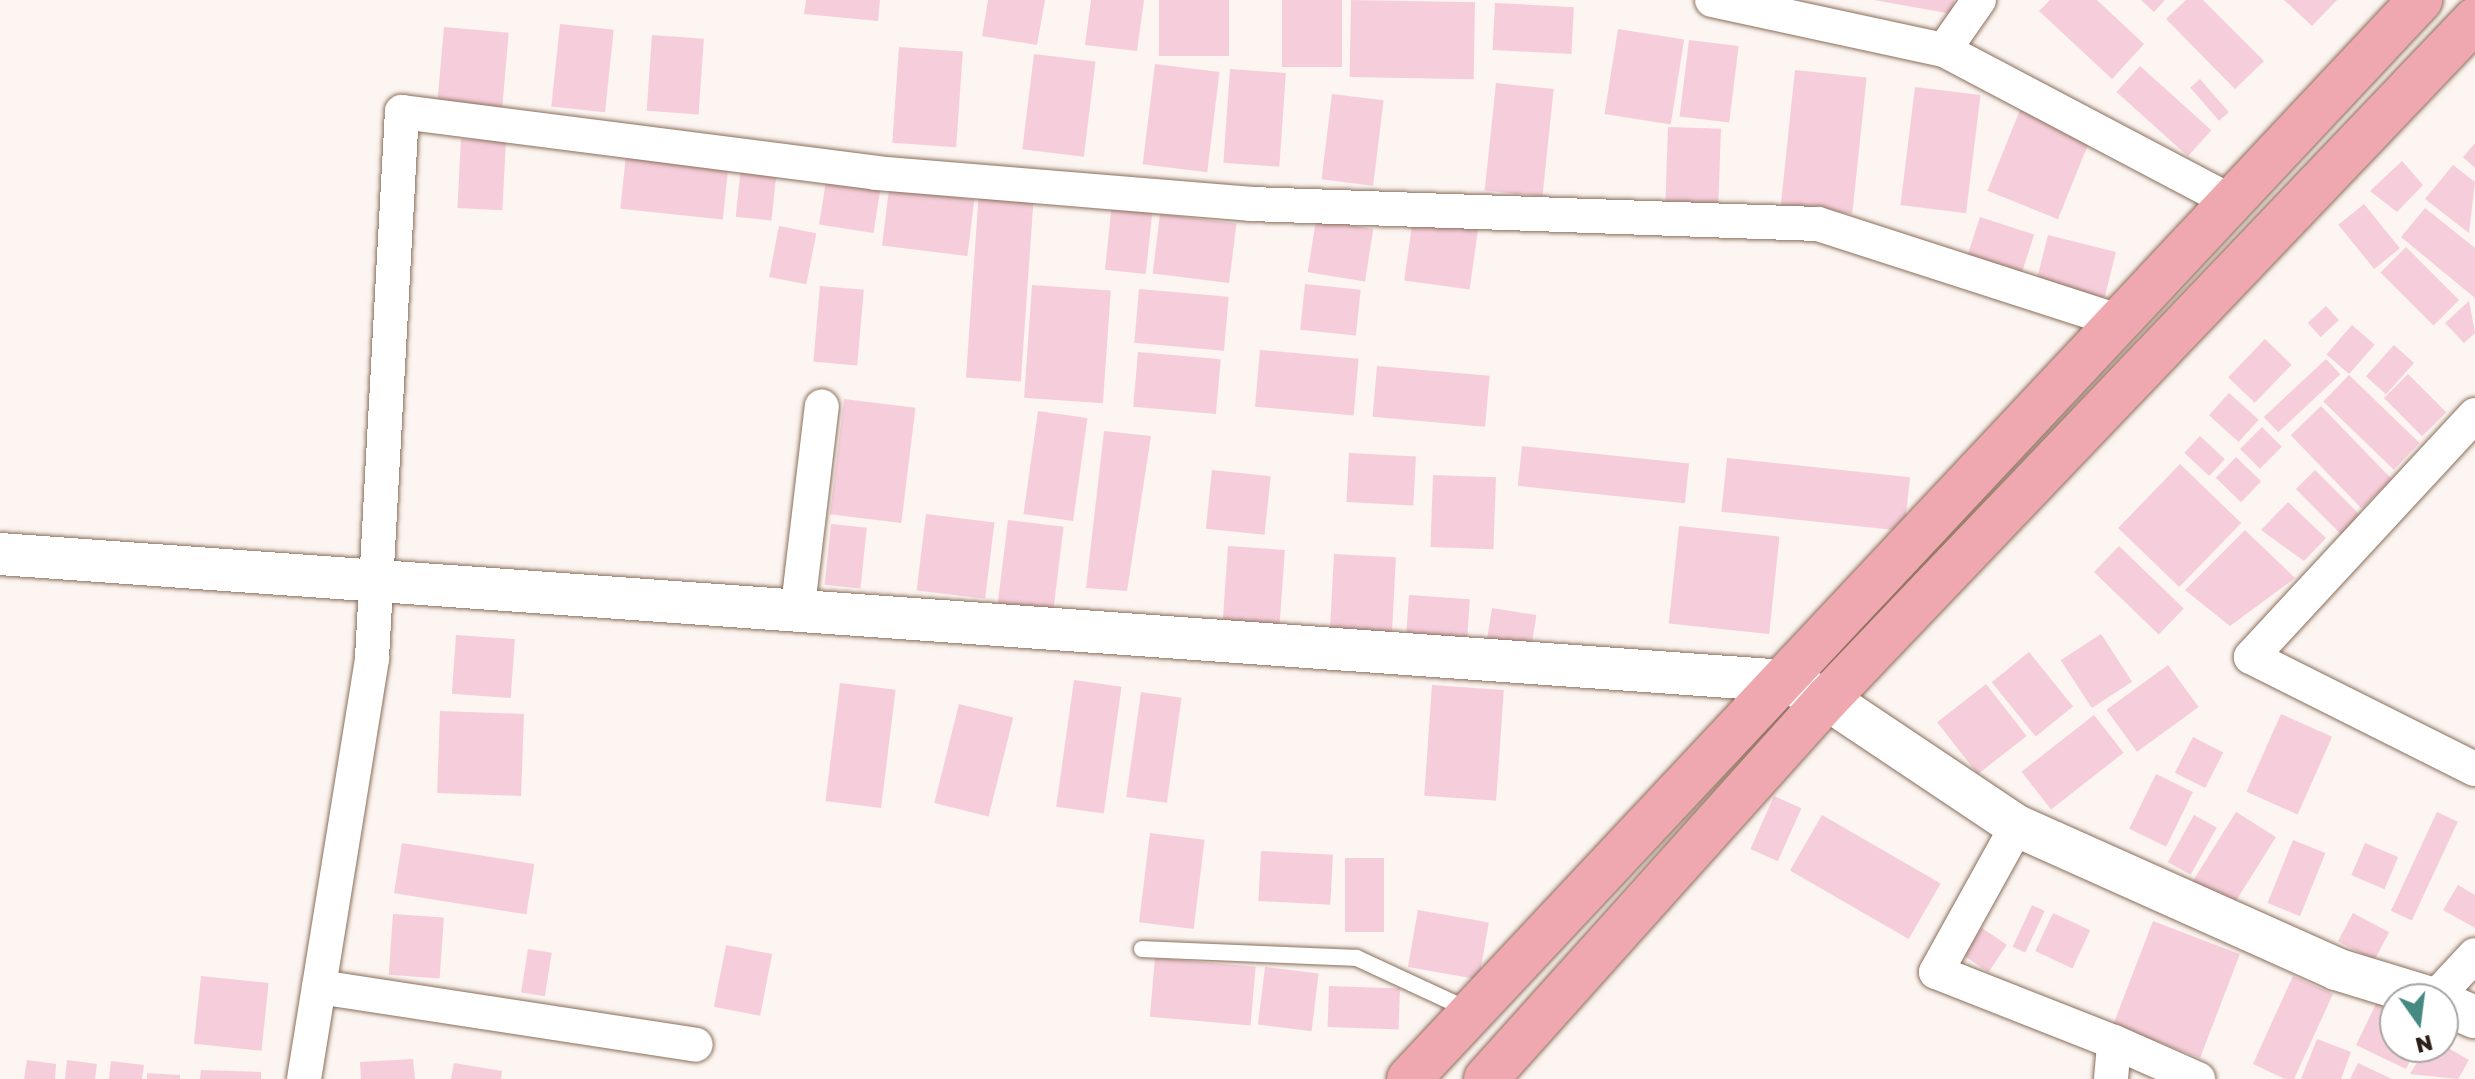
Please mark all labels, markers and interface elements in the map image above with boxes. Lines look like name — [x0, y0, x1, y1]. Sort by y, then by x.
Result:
north arrow — [2379, 983, 2459, 1063]
text: N — [2413, 1030, 2436, 1060]

